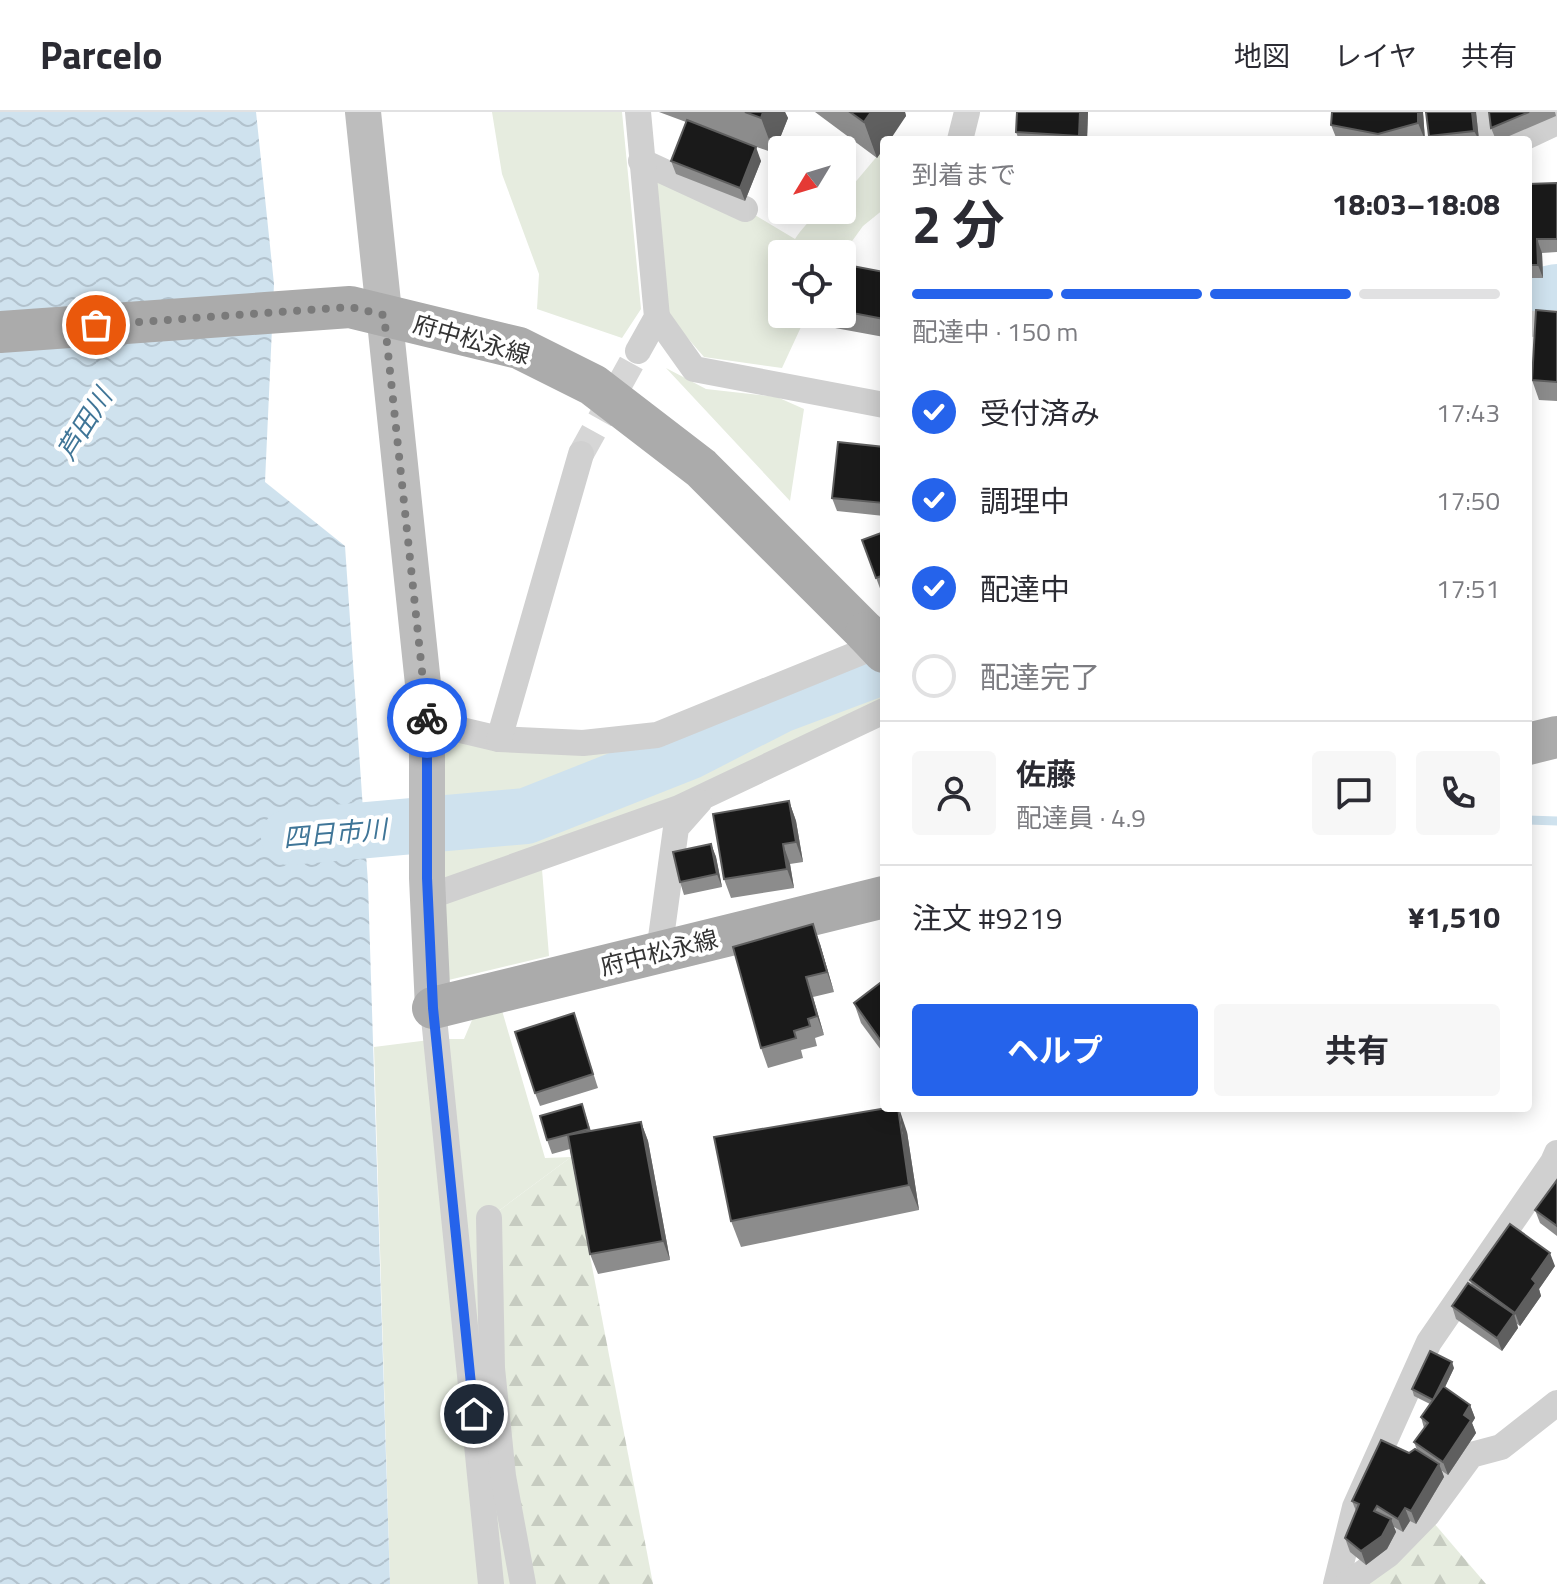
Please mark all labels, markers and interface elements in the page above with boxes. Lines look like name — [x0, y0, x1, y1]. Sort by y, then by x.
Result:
text: Parcelo — [40, 26, 162, 84]
text: 地図 — [1234, 34, 1290, 77]
text: レイヤ — [1334, 34, 1417, 77]
text: 共有 — [1461, 34, 1517, 77]
north arrow — [768, 136, 856, 224]
map controls — [768, 136, 856, 328]
text: 到着まで — [912, 155, 1016, 194]
text: 18:03–18:08 — [1332, 181, 1500, 227]
text: 2 分 — [912, 184, 1005, 263]
button: locate — [768, 240, 856, 328]
pin — [62, 291, 130, 359]
icon: bag — [74, 303, 118, 347]
street label: 府中松永線 — [409, 305, 535, 373]
text: 配達中 · 150 m — [912, 312, 1078, 351]
water label: 芦田川 — [47, 378, 123, 467]
icon: check — [912, 390, 956, 434]
text: 受付済み — [980, 390, 1100, 436]
text: 17:43 — [1436, 393, 1500, 432]
icon: check — [912, 478, 956, 522]
text: 調理中 — [980, 478, 1070, 524]
text: 17:50 — [1436, 481, 1500, 520]
icon: check — [912, 566, 956, 610]
text: 配達中 — [980, 566, 1070, 612]
text: 17:51 — [1436, 569, 1500, 608]
text: 配達完了 — [980, 654, 1100, 700]
courier — [387, 678, 467, 758]
icon: bike — [405, 696, 449, 740]
button: person — [912, 751, 996, 835]
text: 佐藤 — [1016, 751, 1076, 797]
button: chat — [1312, 751, 1396, 835]
button: phone — [1416, 751, 1500, 835]
text: 配達員 · 4.9 — [1016, 798, 1146, 837]
water label: 四日市川 — [281, 809, 391, 857]
text: ¥1,510 — [1408, 894, 1500, 940]
text: 注文 #9219 — [912, 895, 1063, 941]
street label: 府中松永線 — [596, 920, 722, 984]
button: ヘルプ — [912, 1004, 1198, 1096]
button: 共有 — [1214, 1004, 1500, 1096]
pin — [440, 1380, 508, 1448]
icon: home — [452, 1392, 496, 1436]

